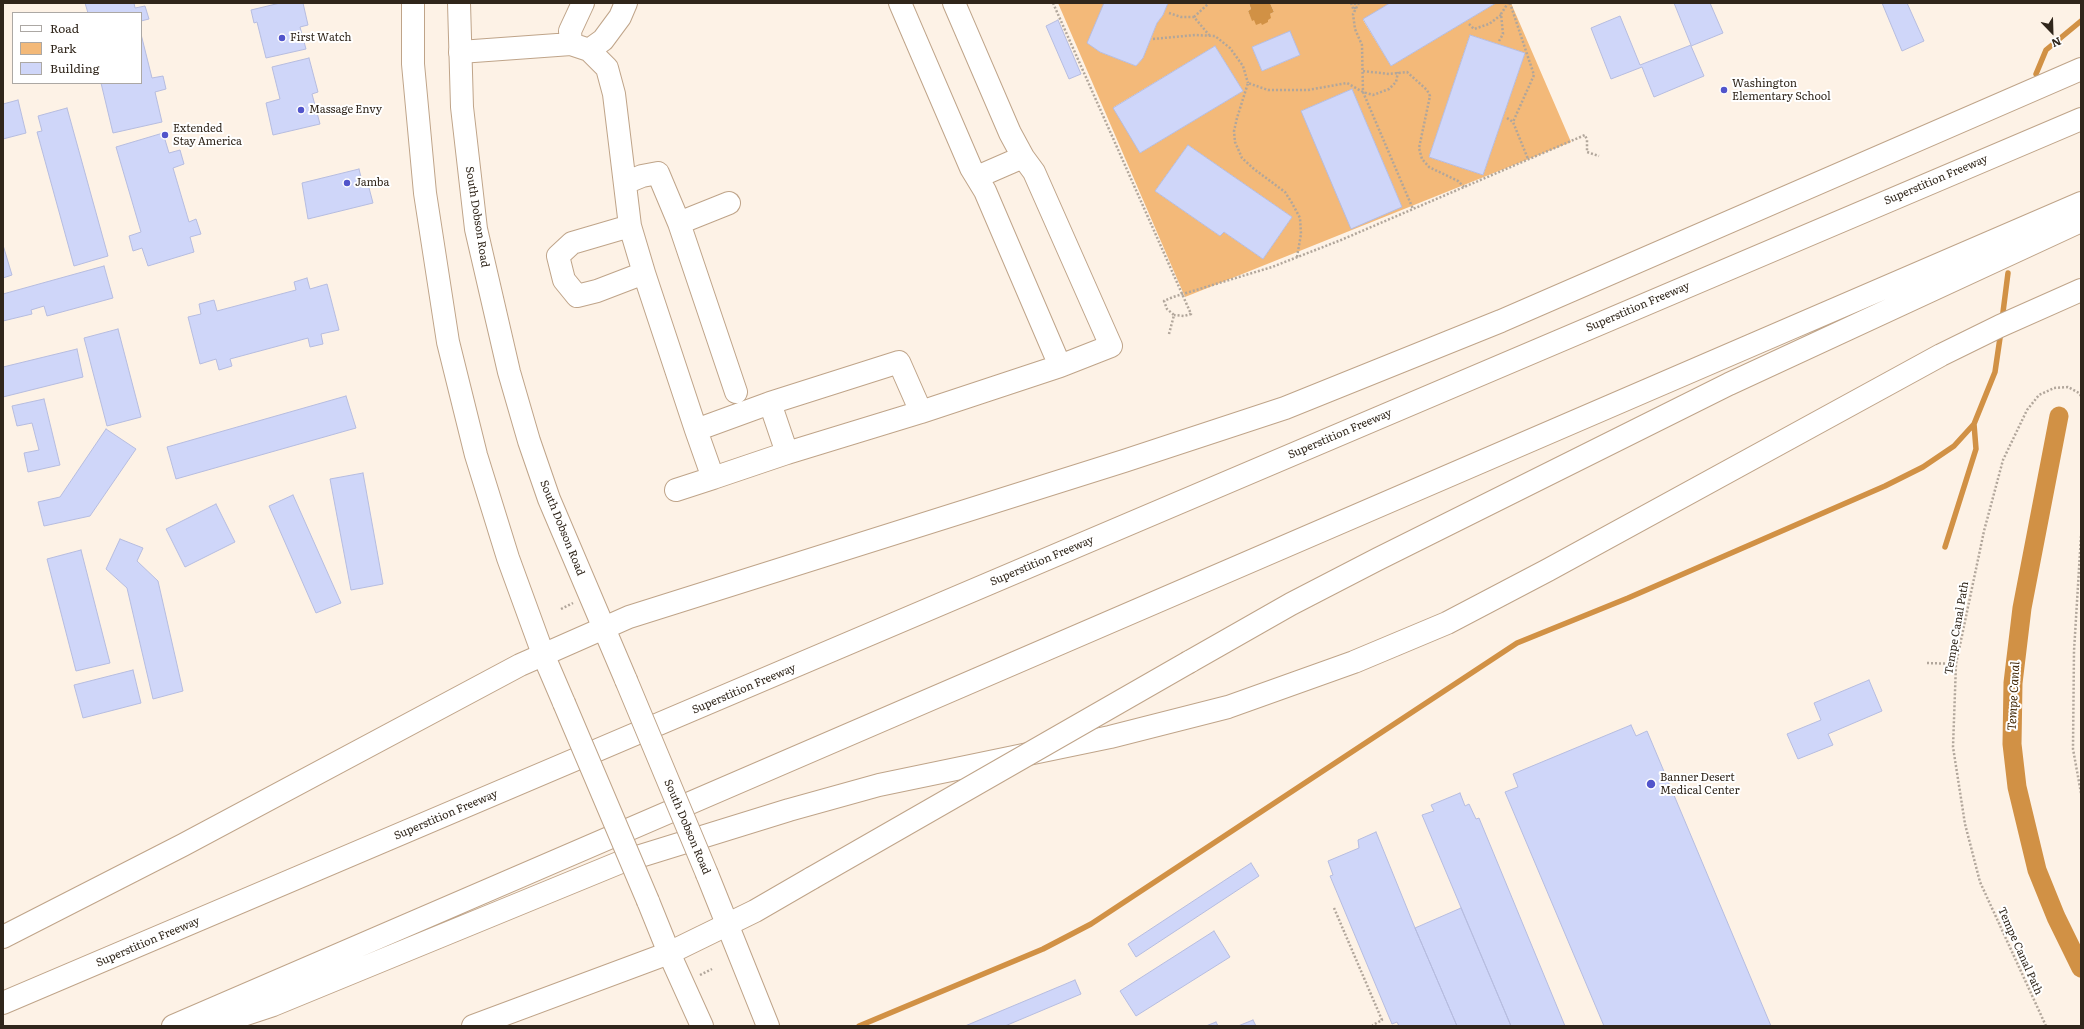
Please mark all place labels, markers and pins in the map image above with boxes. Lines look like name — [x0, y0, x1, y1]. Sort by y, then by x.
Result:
place label: First Watch — [290, 31, 352, 45]
marker: First Watch — [277, 33, 287, 43]
place label: Washington Elementary School — [1732, 77, 1831, 103]
marker: Washington Elementary School — [1719, 85, 1729, 95]
place label: Massage Envy — [309, 103, 382, 117]
marker: Massage Envy — [296, 105, 306, 115]
place label: Extended Stay America — [173, 122, 242, 148]
marker: Extended Stay America — [160, 130, 170, 140]
place label: Jamba — [355, 176, 389, 190]
marker: Jamba — [342, 178, 352, 188]
place label: Banner Desert Medical Center — [1660, 771, 1740, 797]
marker: Banner Desert Medical Center — [1645, 778, 1657, 790]

